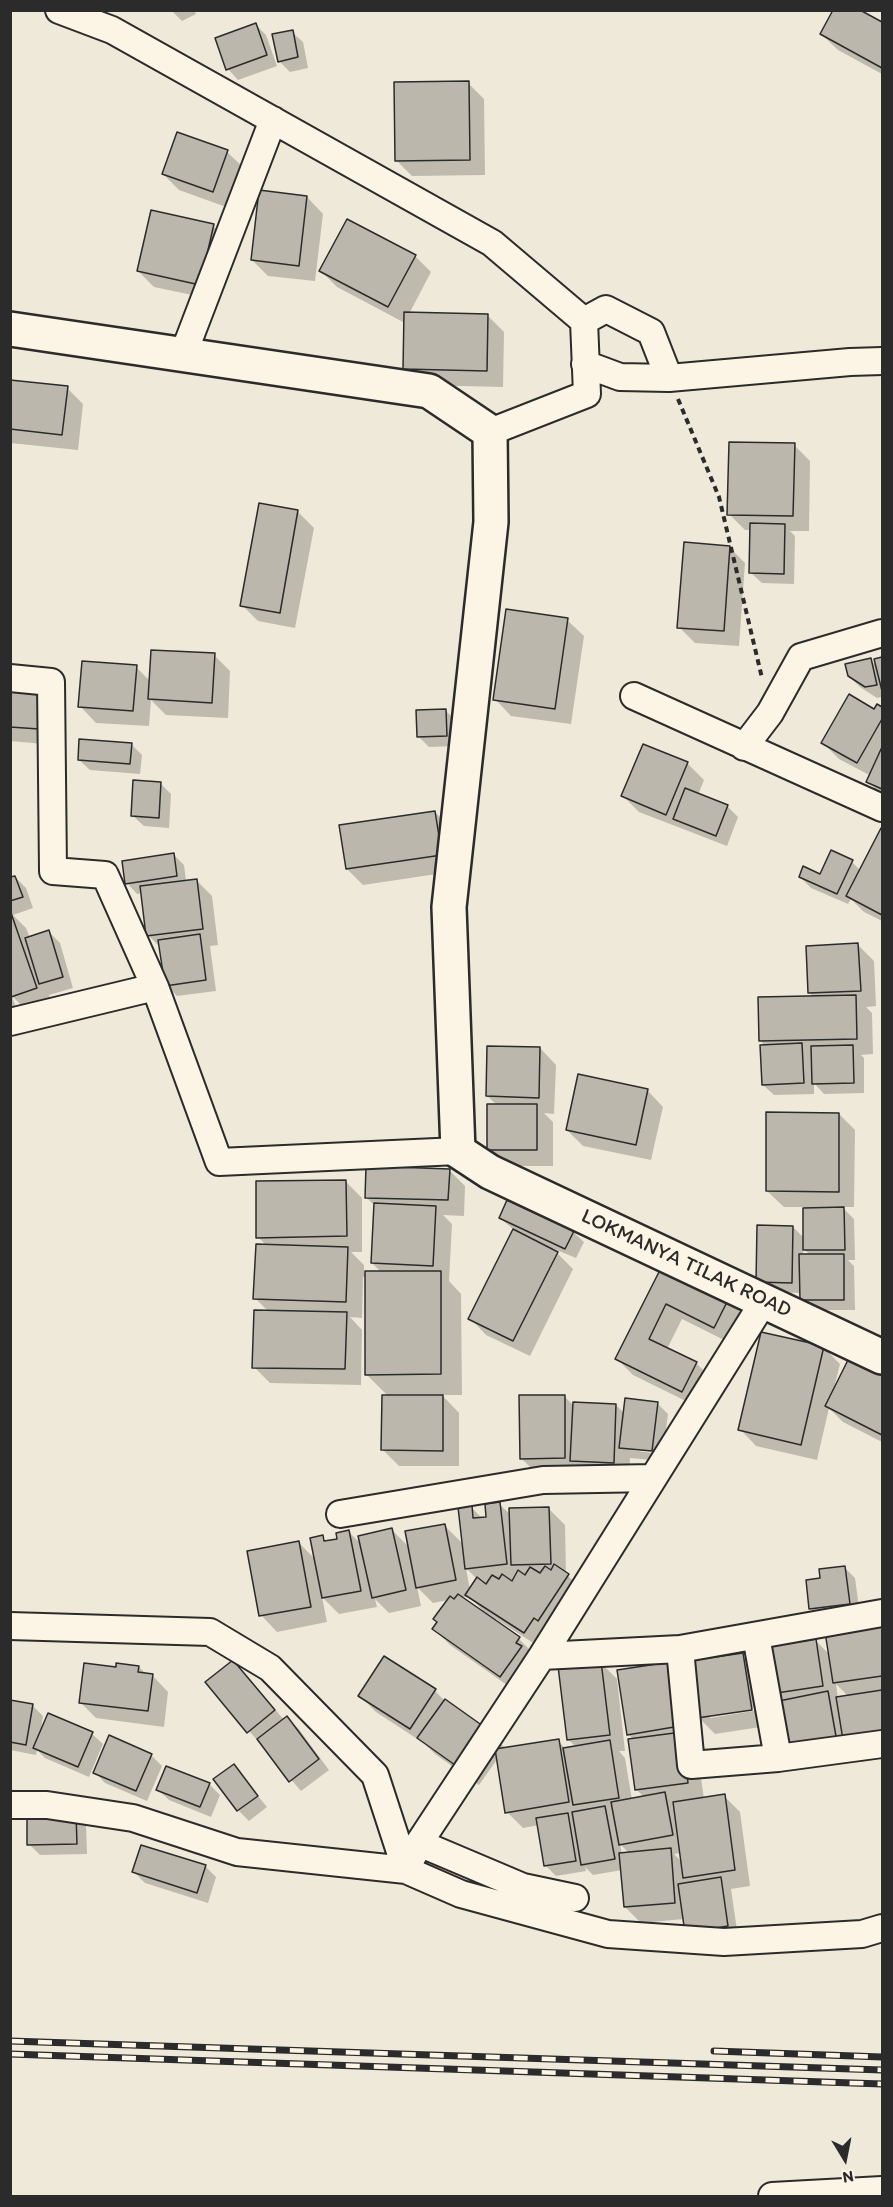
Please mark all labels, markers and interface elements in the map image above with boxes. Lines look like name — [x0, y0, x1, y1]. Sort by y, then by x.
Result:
street label: LOKMANYA TILAK ROAD — [577, 1204, 795, 1324]
north arrow — [815, 2129, 875, 2189]
text: N — [841, 2167, 855, 2188]

